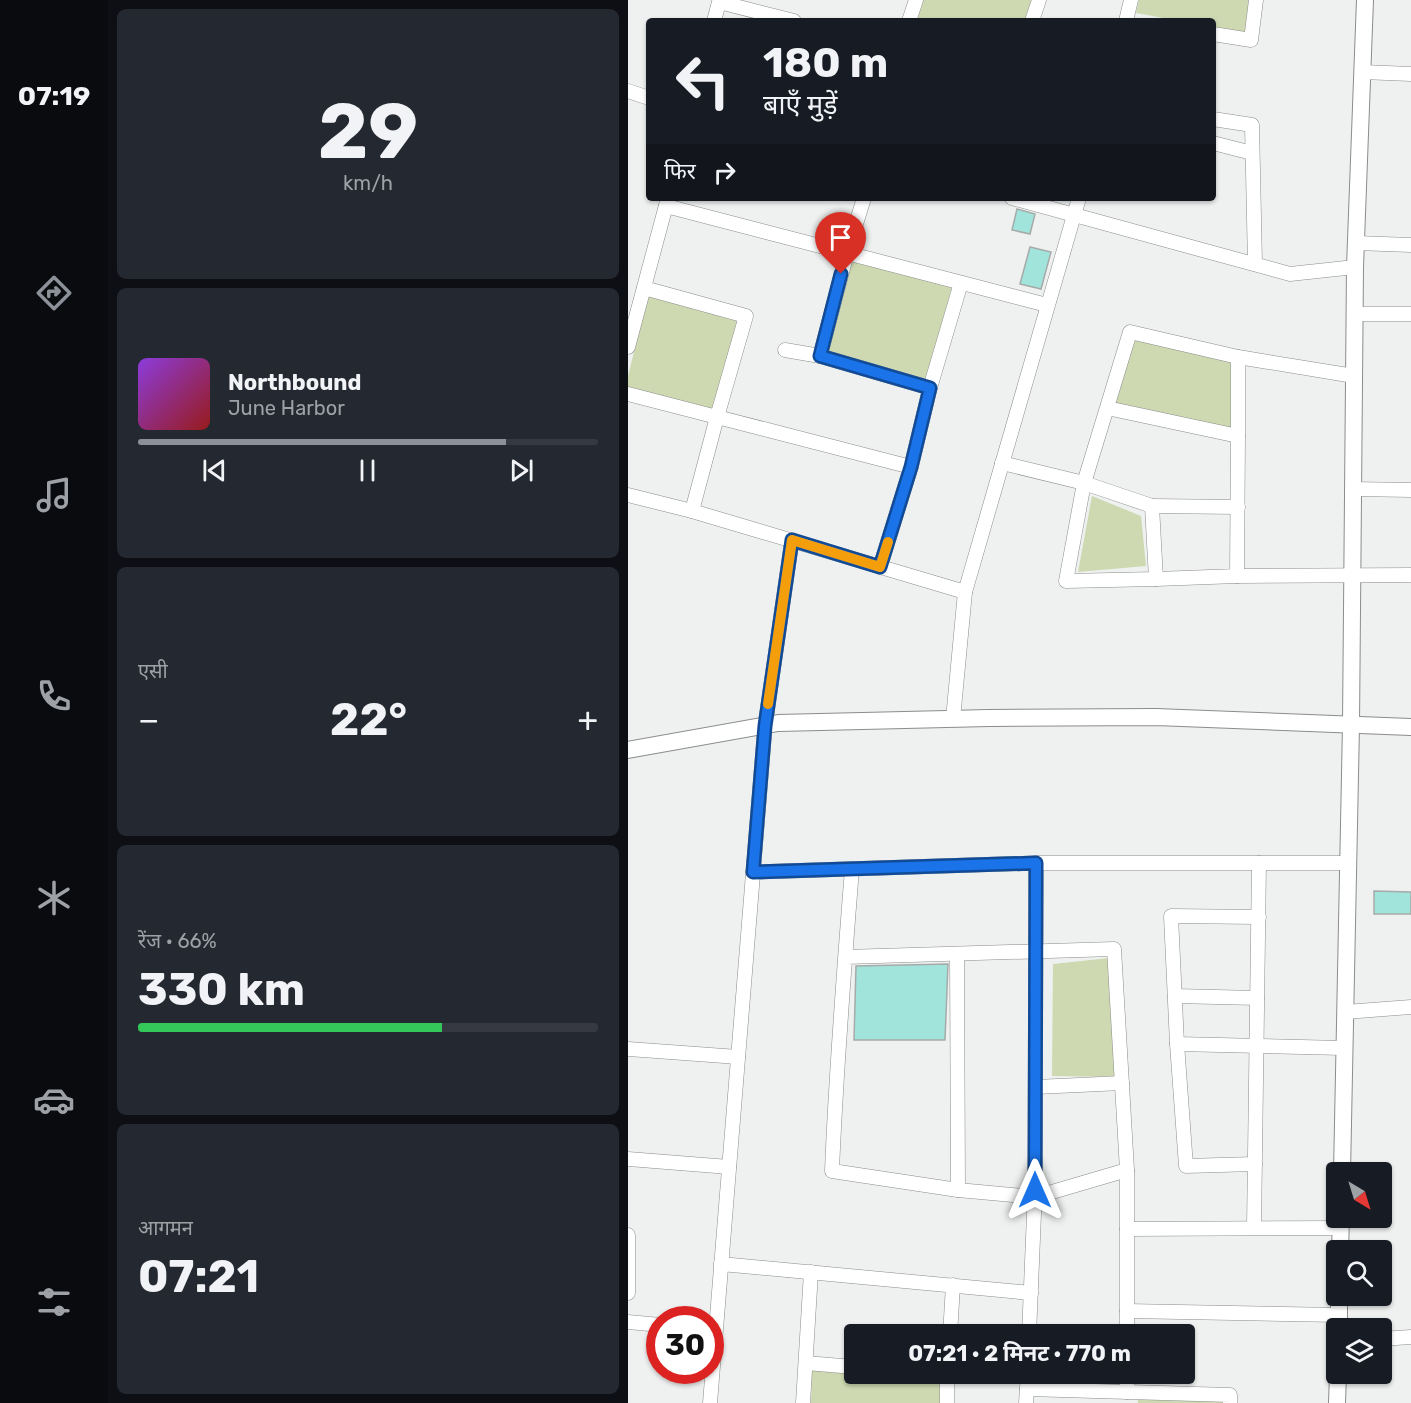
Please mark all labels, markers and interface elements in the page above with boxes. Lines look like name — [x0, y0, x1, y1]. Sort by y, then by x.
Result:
text: 180 m — [763, 38, 888, 88]
icon: left — [664, 42, 742, 120]
text: 07:19 — [18, 80, 90, 112]
text: 29 — [318, 85, 418, 178]
text: बाएँ मुड़ें — [763, 89, 838, 121]
icon: right — [708, 156, 741, 189]
text: फिर — [664, 158, 696, 185]
text: km/h — [343, 171, 393, 195]
pin — [815, 212, 866, 274]
icon: arrive — [824, 221, 857, 254]
icon: directions — [33, 272, 75, 314]
text: Northbound — [228, 369, 361, 396]
text: June Harbor — [228, 396, 345, 420]
icon: previous — [198, 454, 231, 487]
icon: pause — [351, 454, 384, 487]
icon: next — [505, 454, 538, 487]
icon: music — [33, 474, 75, 516]
text: एसी — [138, 659, 168, 683]
icon: phone — [33, 675, 75, 717]
text: 22° — [330, 693, 407, 746]
text: − — [138, 700, 159, 739]
text: + — [577, 700, 598, 739]
icon: climate — [33, 877, 75, 919]
text: रेंज · 66% — [138, 929, 217, 953]
text: 330 km — [138, 963, 305, 1016]
icon: car — [33, 1079, 75, 1121]
position arrow — [1003, 1158, 1067, 1222]
north arrow — [1326, 1162, 1392, 1228]
map controls — [1326, 1162, 1392, 1384]
text: आगमन — [138, 1216, 193, 1240]
button: search — [1326, 1240, 1392, 1306]
text: 07:21 — [138, 1250, 259, 1303]
icon: filters — [33, 1281, 75, 1323]
speed limit sign: 30 — [646, 1306, 724, 1384]
button: layers — [1326, 1318, 1392, 1384]
text: 07:21 · 2 मिनट · 770 m — [908, 1340, 1131, 1367]

